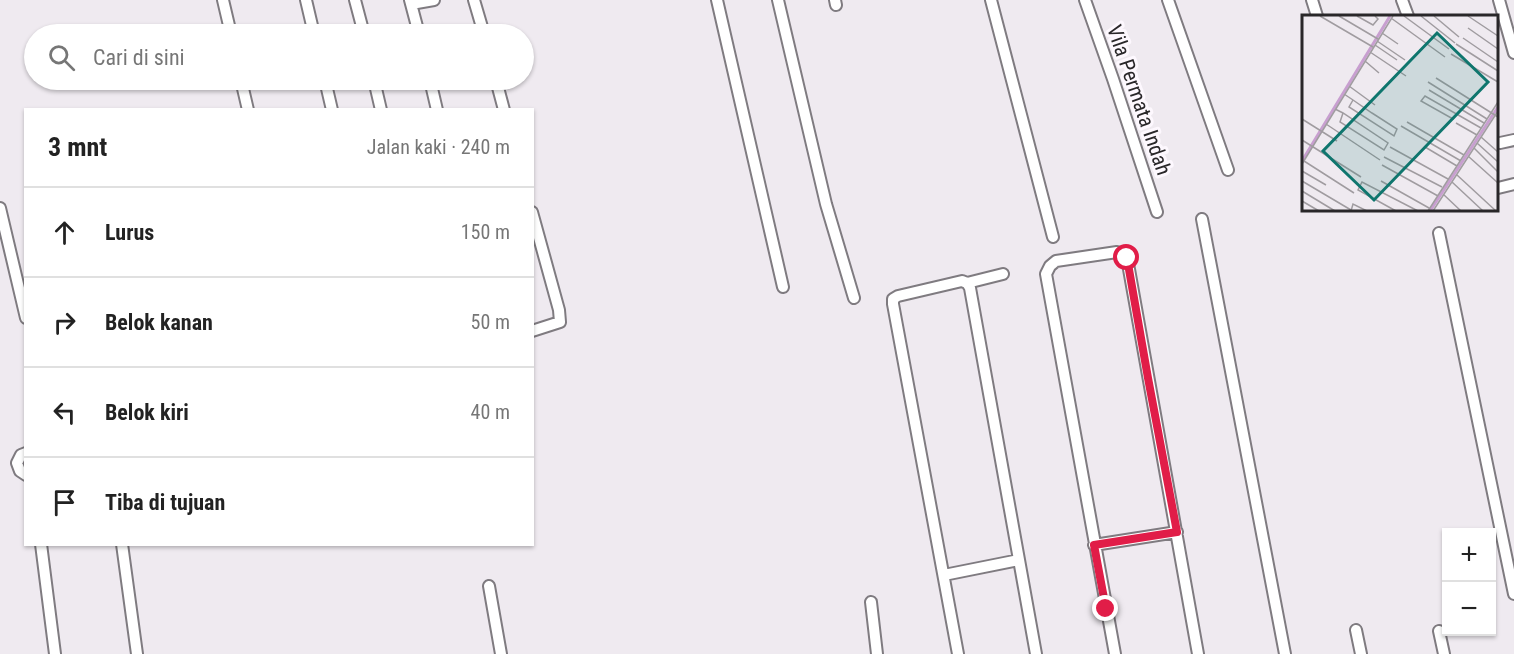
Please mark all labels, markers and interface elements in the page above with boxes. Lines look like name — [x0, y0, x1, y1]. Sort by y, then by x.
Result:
inset map — [1302, 15, 1499, 212]
street label: Vila Permata Indah — [1102, 22, 1176, 178]
search box — [24, 24, 534, 90]
icon: search — [45, 41, 78, 74]
text: Cari di sini — [93, 45, 185, 70]
text: 3 mnt — [48, 132, 107, 162]
text: Jalan kaki · 240 m — [367, 135, 510, 159]
icon: ahead — [48, 216, 81, 249]
text: Lurus — [105, 220, 154, 245]
text: 150 m — [461, 220, 510, 244]
route start — [1113, 244, 1139, 270]
icon: right — [48, 306, 81, 339]
text: Belok kanan — [105, 310, 213, 335]
text: 50 m — [471, 310, 510, 334]
icon: left — [48, 396, 81, 429]
text: Belok kiri — [105, 400, 189, 425]
text: 40 m — [471, 400, 510, 424]
icon: arrive — [48, 486, 81, 519]
text: Tiba di tujuan — [105, 490, 225, 515]
map controls — [1442, 528, 1496, 636]
button: + — [1442, 528, 1496, 582]
button: − — [1442, 582, 1496, 636]
route end — [1092, 595, 1118, 621]

